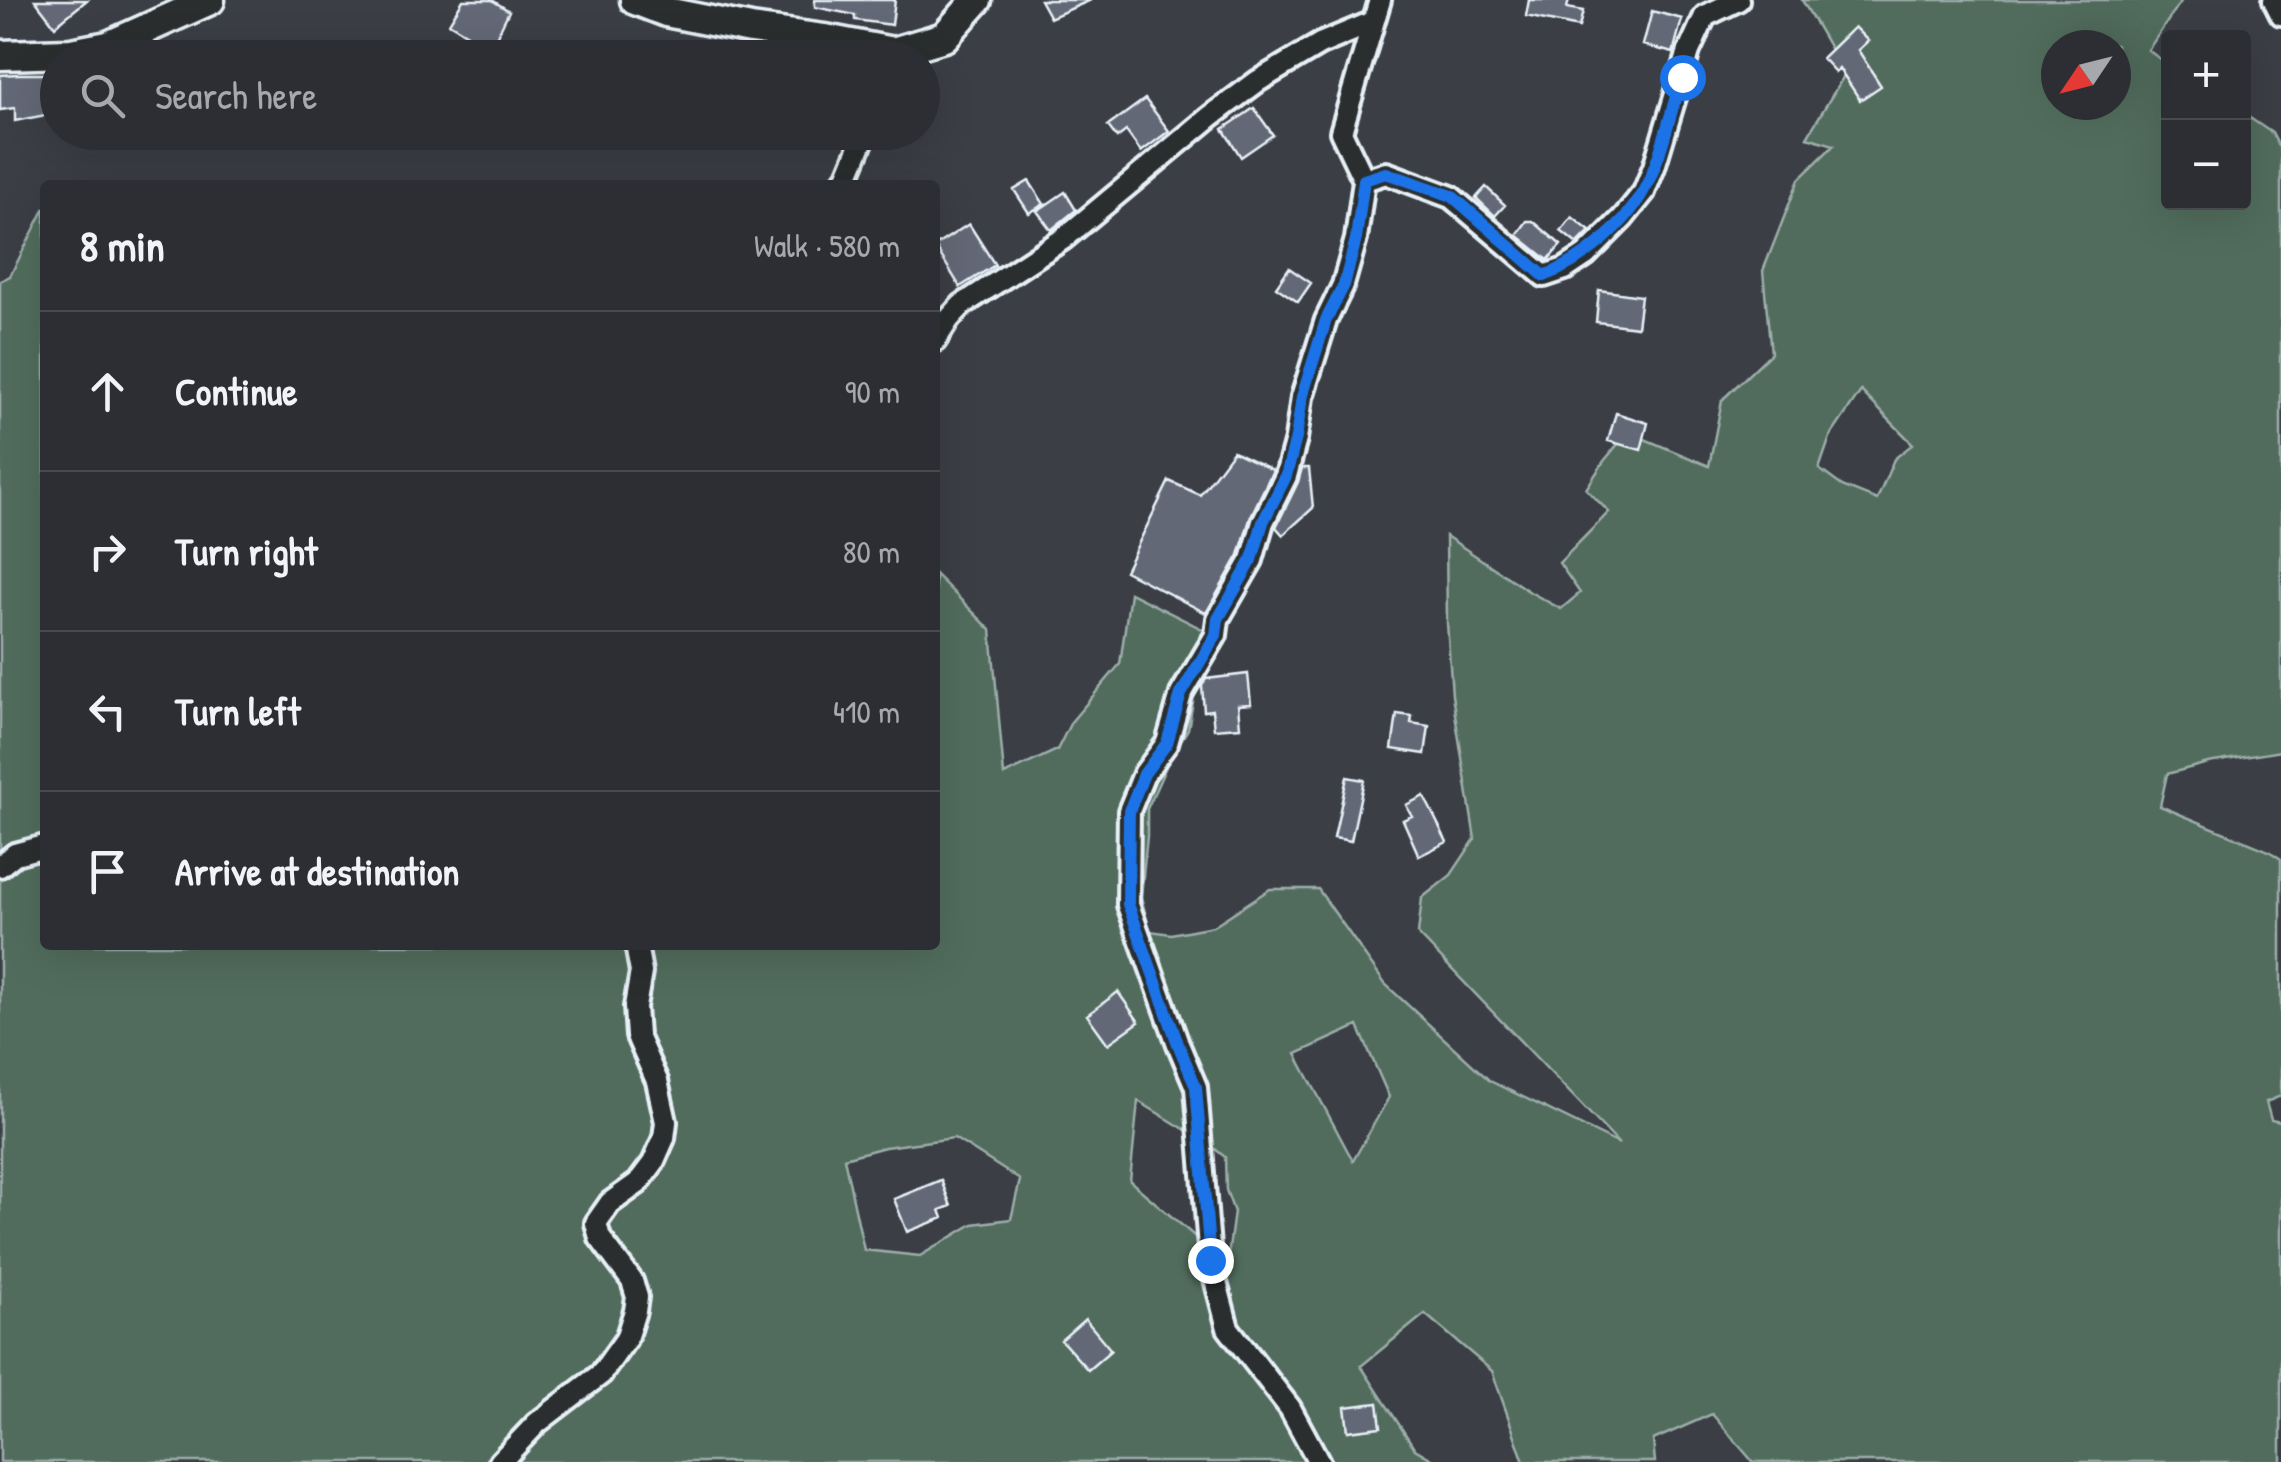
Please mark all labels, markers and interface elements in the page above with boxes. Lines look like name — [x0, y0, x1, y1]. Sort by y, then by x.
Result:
north arrow — [2041, 30, 2131, 120]
map controls — [2161, 30, 2251, 210]
button: + — [2161, 30, 2251, 120]
search box — [40, 40, 940, 150]
route start — [1660, 55, 1706, 101]
icon: search — [75, 68, 130, 123]
text: Search here — [155, 69, 317, 121]
button: − — [2161, 120, 2251, 210]
text: 8 min — [80, 217, 165, 274]
text: Walk · 580 m — [754, 224, 900, 267]
icon: ahead — [80, 364, 135, 419]
text: Continue — [175, 365, 297, 417]
text: 90 m — [845, 370, 900, 413]
icon: right — [80, 524, 135, 579]
text: Turn right — [175, 525, 318, 577]
text: 80 m — [843, 530, 900, 573]
icon: left — [80, 684, 135, 739]
text: Turn left — [175, 685, 300, 737]
text: 410 m — [833, 690, 900, 733]
icon: arrive — [80, 844, 135, 899]
text: Arrive at destination — [175, 845, 459, 897]
route end — [1188, 1238, 1234, 1284]

